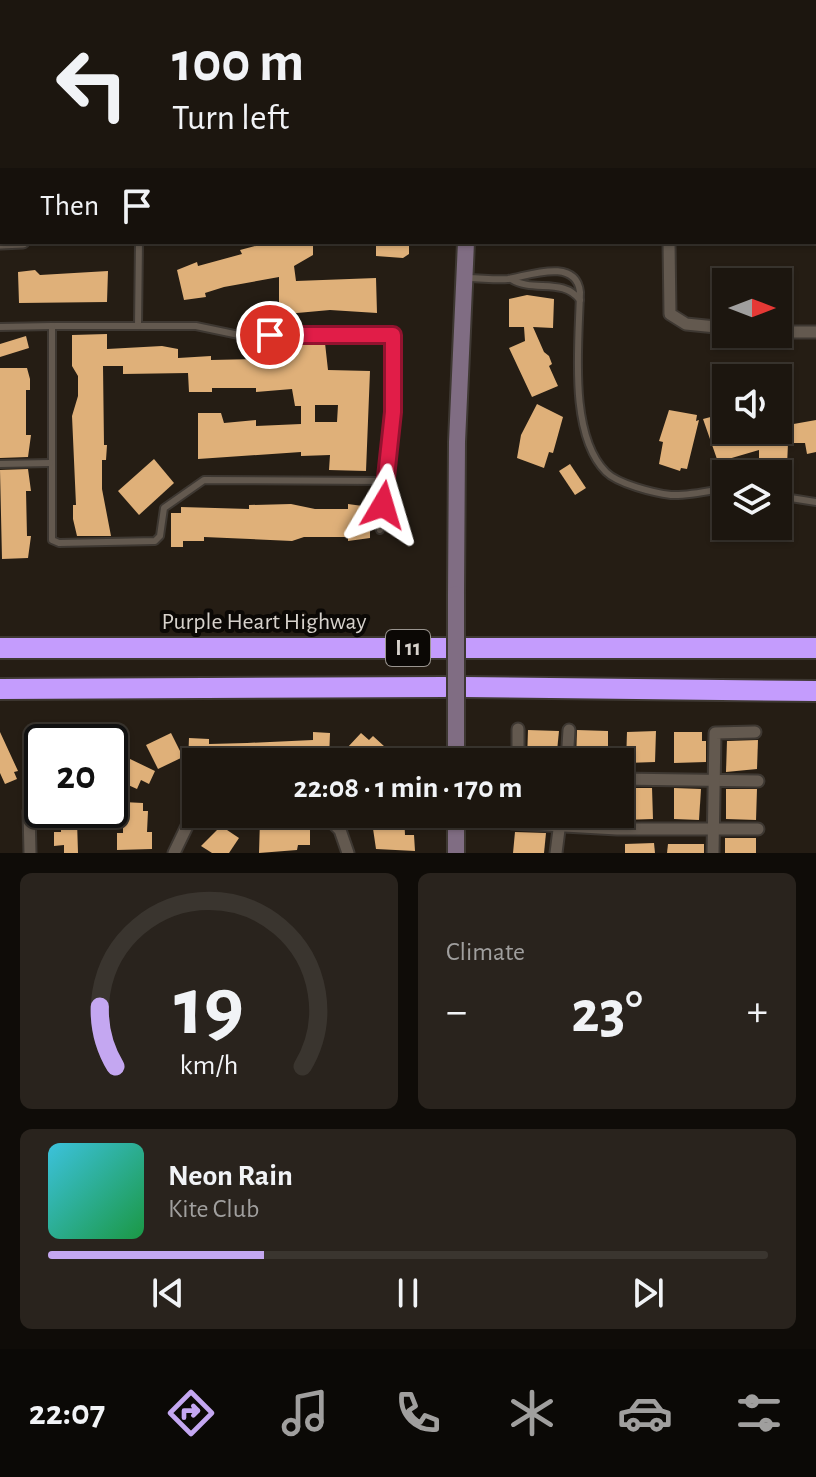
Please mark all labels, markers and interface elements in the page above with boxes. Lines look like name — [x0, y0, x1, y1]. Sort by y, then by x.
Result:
icon: left — [40, 32, 144, 136]
text: 100 m — [172, 35, 304, 91]
text: Turn left — [172, 100, 289, 136]
icon: arrive — [115, 184, 159, 228]
text: Then — [40, 191, 99, 221]
north arrow — [712, 268, 792, 348]
map controls — [712, 268, 792, 540]
pin — [236, 301, 304, 369]
icon: arrive — [248, 313, 292, 357]
button: sound — [712, 364, 792, 444]
button: layers — [712, 460, 792, 540]
position arrow — [341, 463, 425, 547]
street label: Purple Heart Highway — [161, 610, 367, 634]
road number: I 11 — [386, 630, 430, 666]
speed limit sign: 20 — [24, 724, 128, 828]
text: 22:08 · 1 min · 170 m — [294, 773, 522, 803]
text: Climate — [446, 939, 525, 965]
text: 19 — [174, 966, 244, 1050]
text: 23° — [571, 983, 643, 1043]
text: − — [446, 990, 467, 1034]
text: + — [747, 990, 768, 1034]
text: km/h — [180, 1051, 238, 1080]
text: Neon Rain — [168, 1161, 293, 1191]
text: Kite Club — [168, 1196, 259, 1222]
icon: previous — [146, 1271, 190, 1315]
icon: pause — [386, 1271, 430, 1315]
icon: next — [626, 1271, 670, 1315]
icon: directions — [163, 1385, 219, 1441]
icon: music — [277, 1385, 333, 1441]
icon: phone — [390, 1385, 446, 1441]
icon: climate — [504, 1385, 560, 1441]
icon: car — [617, 1385, 673, 1441]
icon: filters — [731, 1385, 787, 1441]
text: 22:07 — [29, 1395, 105, 1431]

